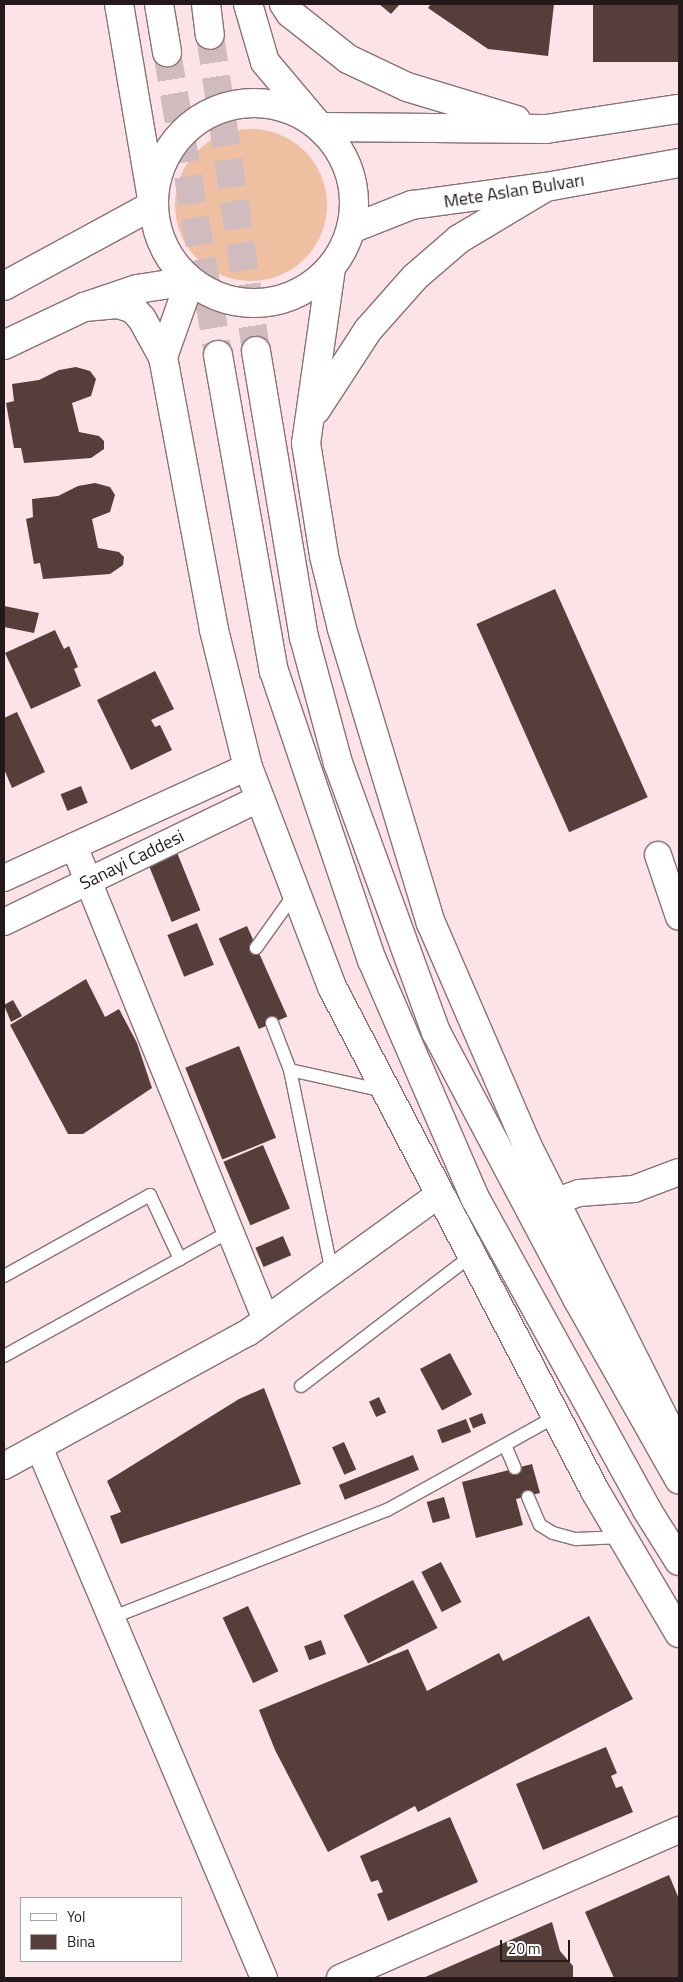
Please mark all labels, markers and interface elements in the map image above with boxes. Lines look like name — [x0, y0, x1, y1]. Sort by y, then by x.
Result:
street label: Mete Aslan Bulvarı — [442, 169, 586, 213]
street label: Sanayi Caddesi — [76, 825, 188, 895]
legend — [20, 1897, 182, 1962]
text: Yol — [67, 1905, 85, 1928]
text: Bina — [67, 1930, 95, 1953]
scale bar — [503, 1930, 573, 1962]
text: 20 m — [508, 1937, 541, 1960]

